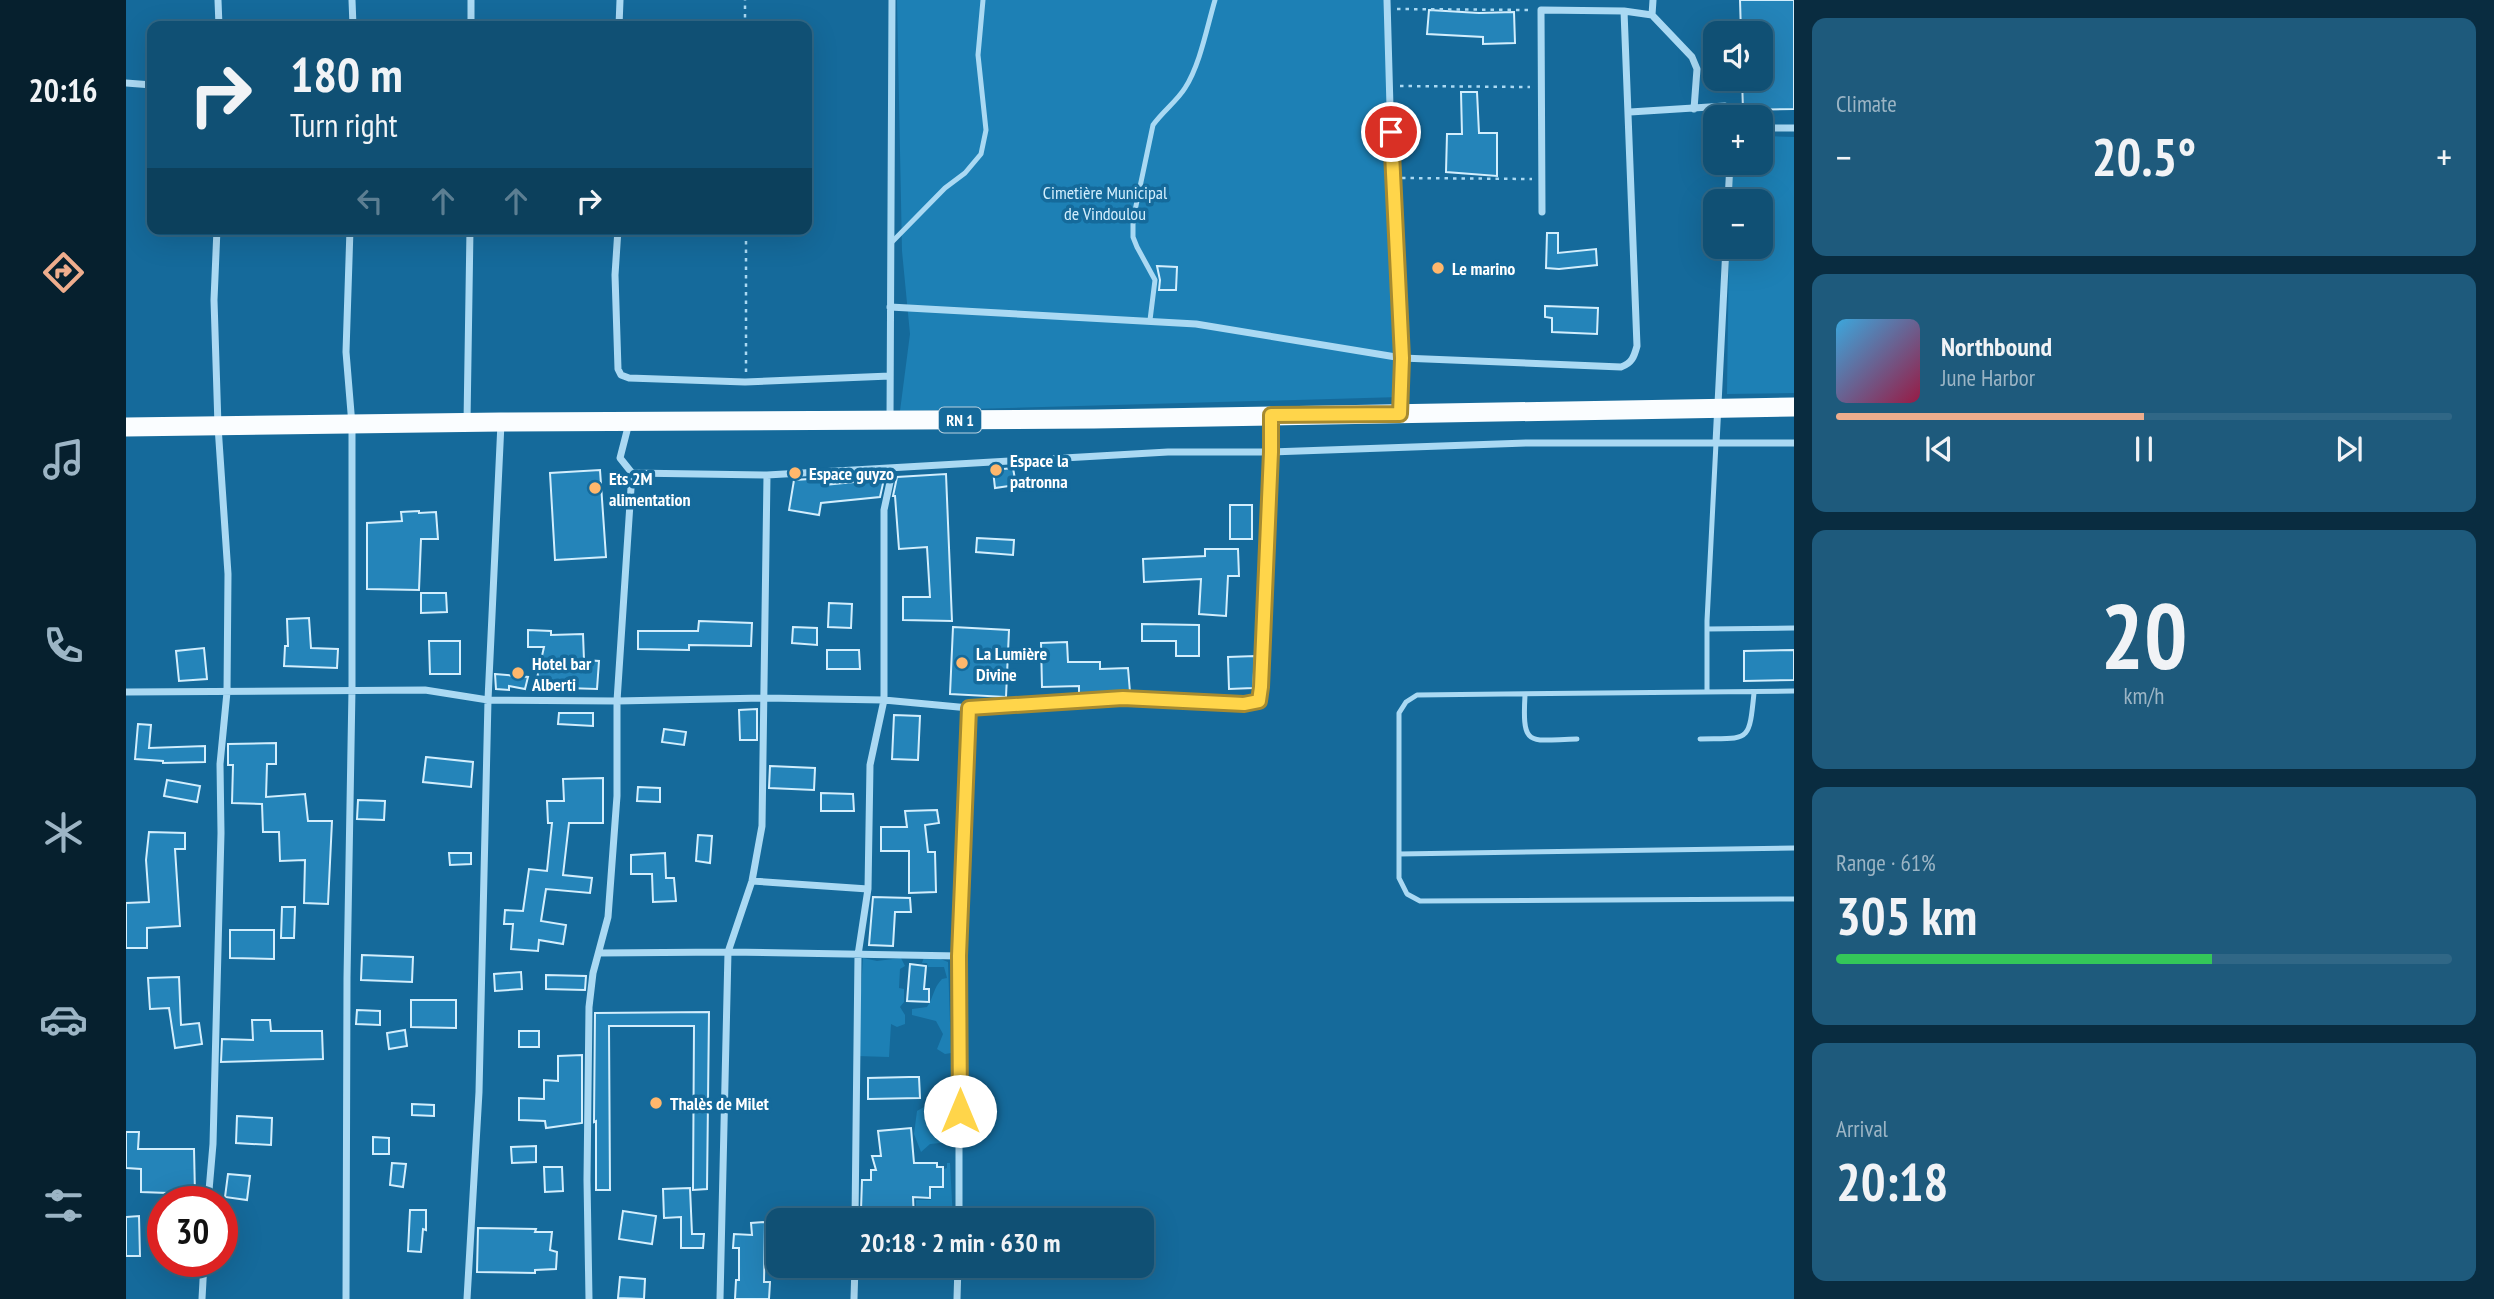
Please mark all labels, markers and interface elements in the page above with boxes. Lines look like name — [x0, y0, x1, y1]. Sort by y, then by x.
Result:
map controls — [1703, 21, 1773, 259]
button: sound — [1703, 21, 1773, 91]
text: 180 m — [290, 42, 403, 106]
icon: right — [175, 49, 266, 140]
text: 20:16 — [28, 69, 98, 111]
text: Climate — [1836, 89, 1897, 118]
pin — [1361, 102, 1421, 162]
text: Turn right — [290, 104, 398, 146]
button: + — [1703, 105, 1773, 175]
icon: arrive — [1372, 113, 1410, 151]
text: 20.5° — [2092, 123, 2196, 190]
text: − — [1836, 132, 1852, 181]
text: + — [2436, 132, 2452, 181]
park label: Cimetière Municipal de Vindoulou — [1043, 181, 1168, 225]
icon: left — [351, 182, 389, 220]
icon: ahead — [424, 182, 462, 220]
icon: ahead — [497, 182, 535, 220]
icon: right — [570, 182, 608, 220]
button: − — [1703, 189, 1773, 259]
icon: directions — [39, 248, 88, 297]
place label: Le marino — [1452, 257, 1515, 280]
marker: Le marino — [1430, 260, 1446, 276]
text: Northbound — [1941, 330, 2052, 363]
text: June Harbor — [1941, 363, 2035, 392]
road number: RN 1 — [939, 408, 981, 432]
icon: previous — [1920, 430, 1958, 468]
icon: pause — [2125, 430, 2163, 468]
icon: next — [2330, 430, 2368, 468]
icon: music — [39, 435, 88, 484]
place label: Espace la patronna — [1010, 449, 1069, 493]
place label: Espace guyzo — [809, 462, 894, 485]
marker: Espace la patronna — [988, 462, 1004, 478]
marker: Espace guyzo — [787, 465, 803, 481]
place label: Ets 2M alimentation — [609, 467, 691, 511]
marker: Ets 2M alimentation — [587, 480, 603, 496]
text: 20 — [2101, 576, 2188, 694]
icon: phone — [39, 621, 88, 670]
place label: La Lumière Divine — [976, 642, 1047, 686]
place label: Hotel bar Alberti — [531, 652, 592, 696]
marker: La Lumière Divine — [954, 655, 970, 671]
marker: Hotel bar Alberti — [510, 665, 526, 681]
text: km/h — [2124, 681, 2164, 710]
icon: climate — [39, 808, 88, 857]
text: Range · 61% — [1836, 848, 1936, 877]
text: 305 km — [1836, 882, 1977, 949]
icon: car — [39, 995, 88, 1044]
position arrow — [923, 1074, 997, 1148]
place label: Thalès de Milet — [670, 1092, 770, 1115]
marker: Thalès de Milet — [648, 1095, 664, 1111]
text: Arrival — [1836, 1114, 1888, 1143]
text: 20:18 — [1836, 1148, 1948, 1215]
icon: filters — [39, 1181, 88, 1230]
speed limit sign: 30 — [147, 1186, 238, 1277]
text: 20:18 · 2 min · 630 m — [860, 1226, 1060, 1259]

